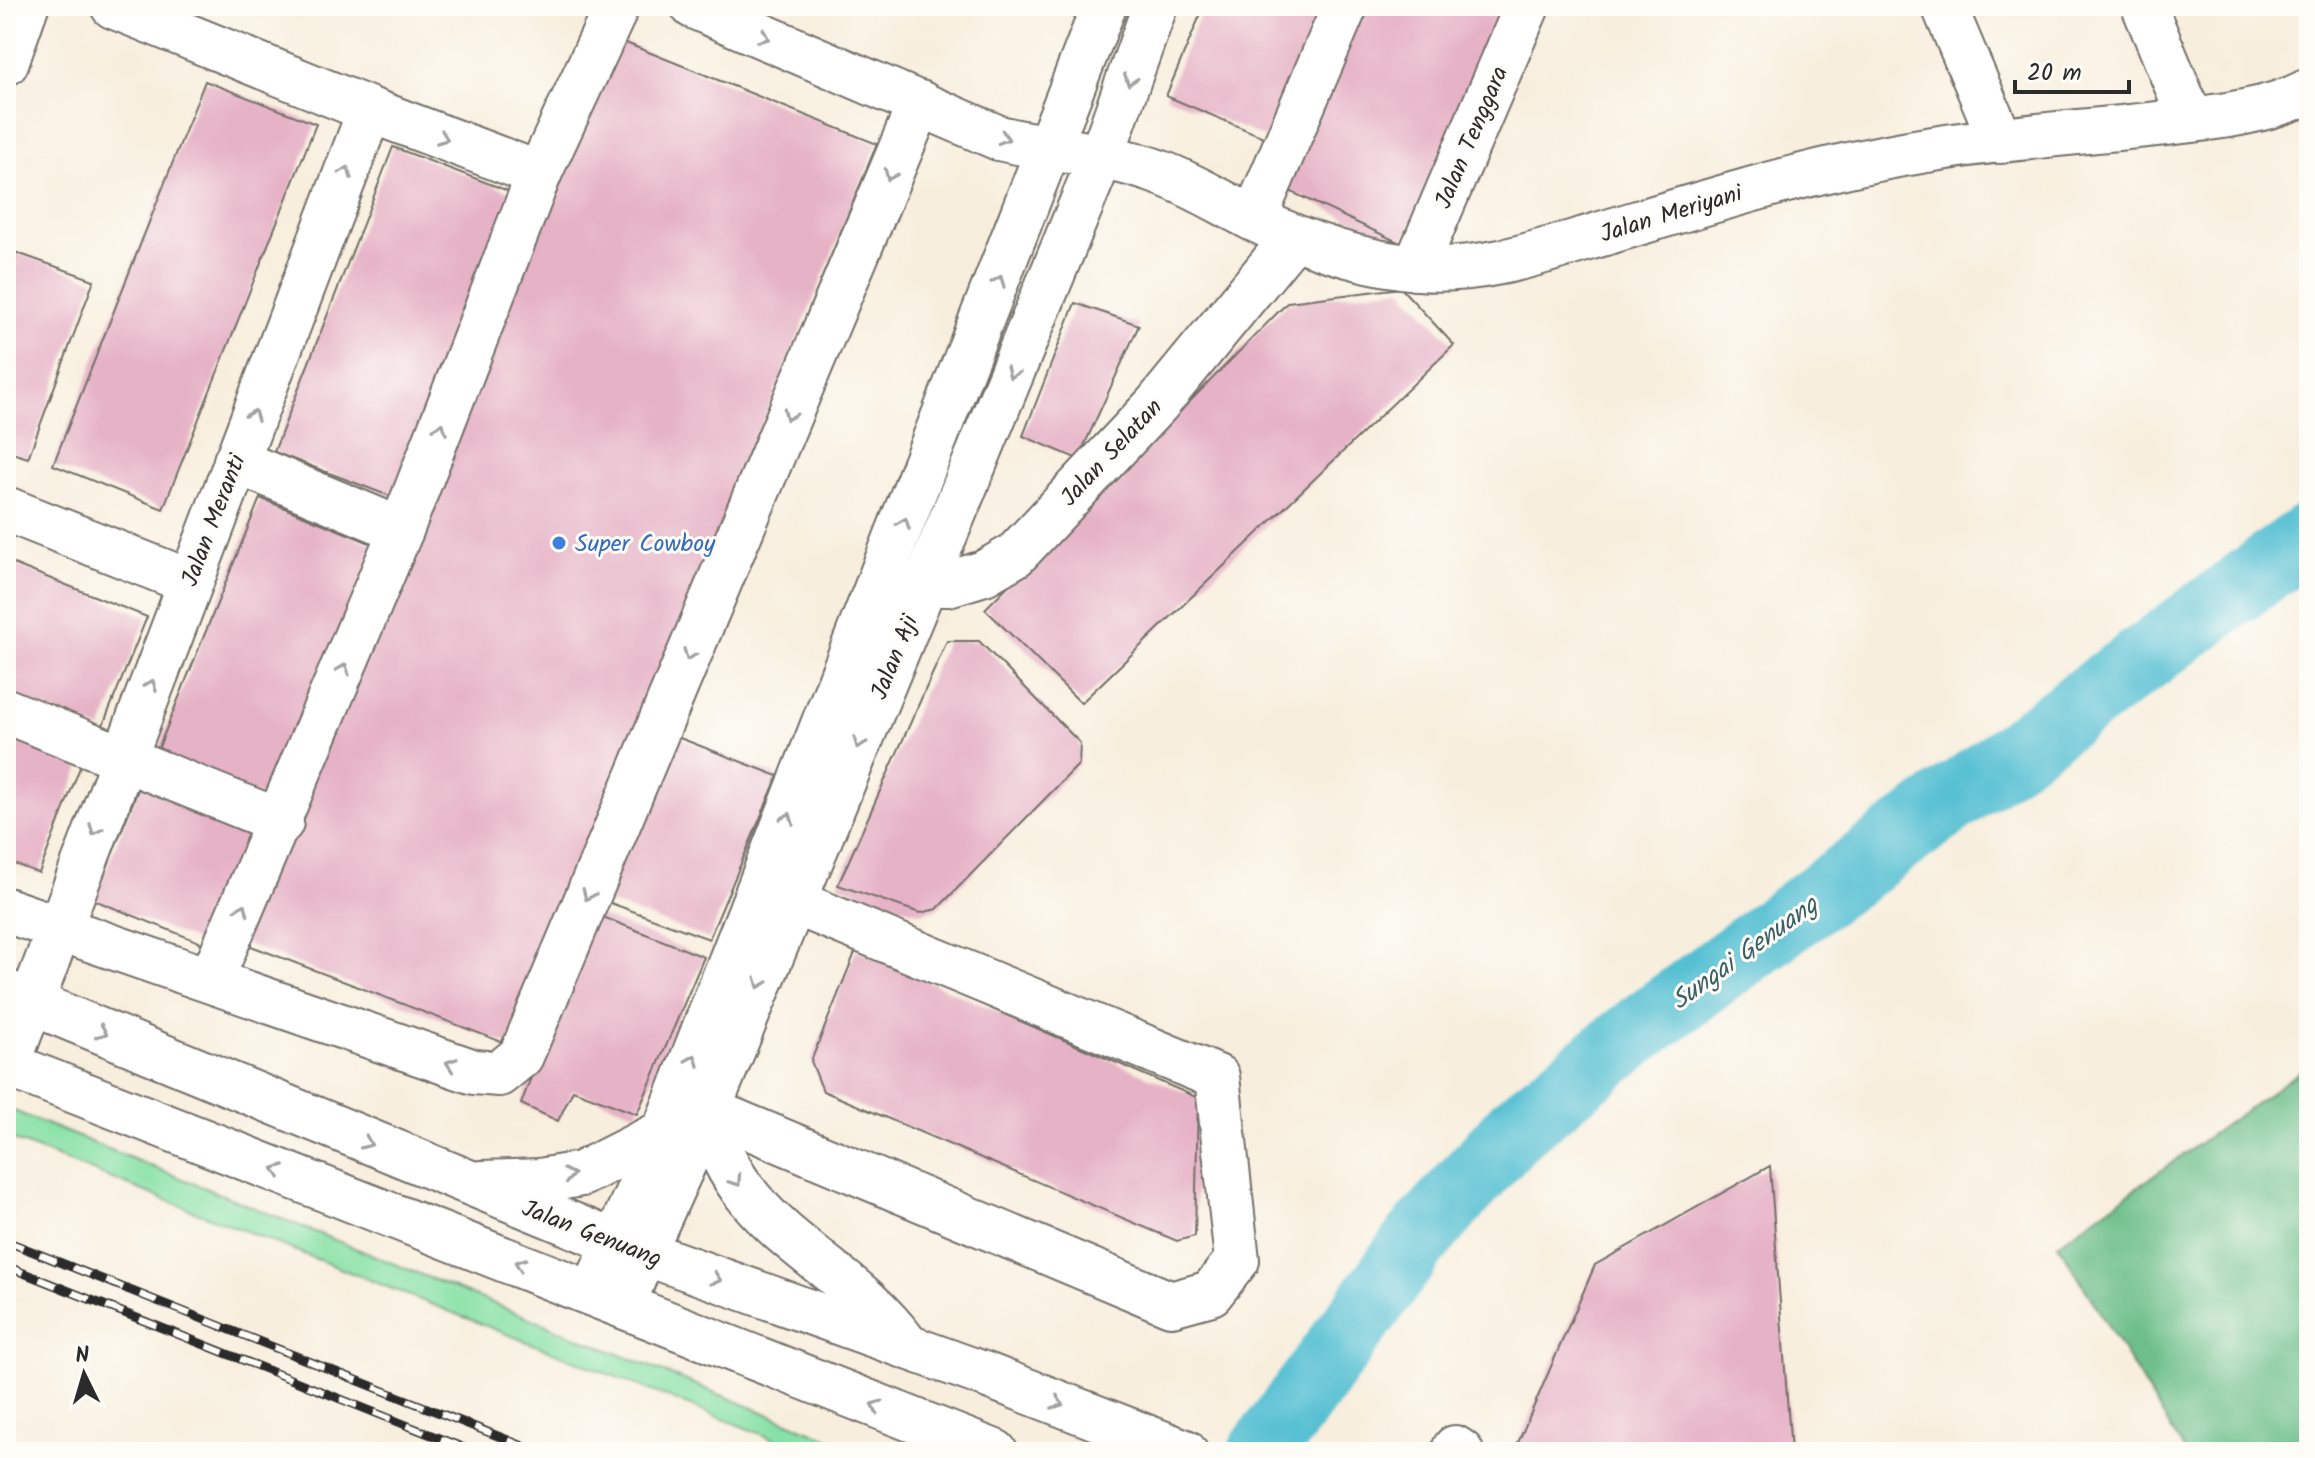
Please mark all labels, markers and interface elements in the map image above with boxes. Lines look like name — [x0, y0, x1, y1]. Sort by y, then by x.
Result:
one-way arrow — [756, 27, 771, 43]
scale bar — [2015, 44, 2129, 94]
text: 20 m — [2027, 54, 2082, 93]
street label: Jalan Tenggara — [1425, 60, 1520, 215]
one-way arrow — [1123, 72, 1139, 86]
one-way arrow — [435, 128, 449, 145]
one-way arrow — [996, 129, 1010, 145]
one-way arrow — [336, 166, 353, 180]
one-way arrow — [883, 167, 899, 181]
street label: Jalan Meriyani — [1596, 174, 1748, 254]
one-way arrow — [989, 275, 1006, 289]
one-way arrow — [1005, 365, 1021, 379]
street label: Jalan Selatan — [1051, 390, 1173, 516]
one-way arrow — [783, 407, 799, 421]
one-way arrow — [243, 409, 260, 423]
one-way arrow — [431, 422, 447, 436]
street label: Jalan Meranti — [171, 448, 258, 592]
one-way arrow — [894, 517, 910, 531]
place label: Super Cowboy — [575, 525, 716, 564]
marker: Super Cowboy — [550, 534, 568, 552]
street label: Jalan Aji — [861, 608, 931, 706]
one-way arrow — [682, 647, 699, 661]
one-way arrow — [334, 663, 350, 677]
one-way arrow — [141, 678, 158, 692]
one-way arrow — [852, 735, 869, 749]
one-way arrow — [778, 812, 795, 826]
one-way arrow — [88, 822, 105, 836]
water label: Sungai Genuang — [1663, 885, 1829, 1022]
one-way arrow — [582, 887, 598, 901]
one-way arrow — [233, 903, 249, 917]
one-way arrow — [753, 975, 770, 989]
one-way arrow — [94, 1022, 108, 1039]
one-way arrow — [683, 1054, 700, 1068]
one-way arrow — [445, 1058, 459, 1074]
one-way arrow — [359, 1133, 373, 1150]
one-way arrow — [272, 1163, 286, 1180]
one-way arrow — [562, 1168, 576, 1185]
one-way arrow — [726, 1173, 741, 1187]
street label: Jalan Genuang — [516, 1190, 667, 1279]
one-way arrow — [514, 1257, 528, 1274]
one-way arrow — [708, 1270, 722, 1286]
north arrow — [44, 1334, 124, 1414]
text: N — [74, 1339, 91, 1375]
one-way arrow — [1050, 1393, 1064, 1410]
one-way arrow — [870, 1399, 884, 1415]

